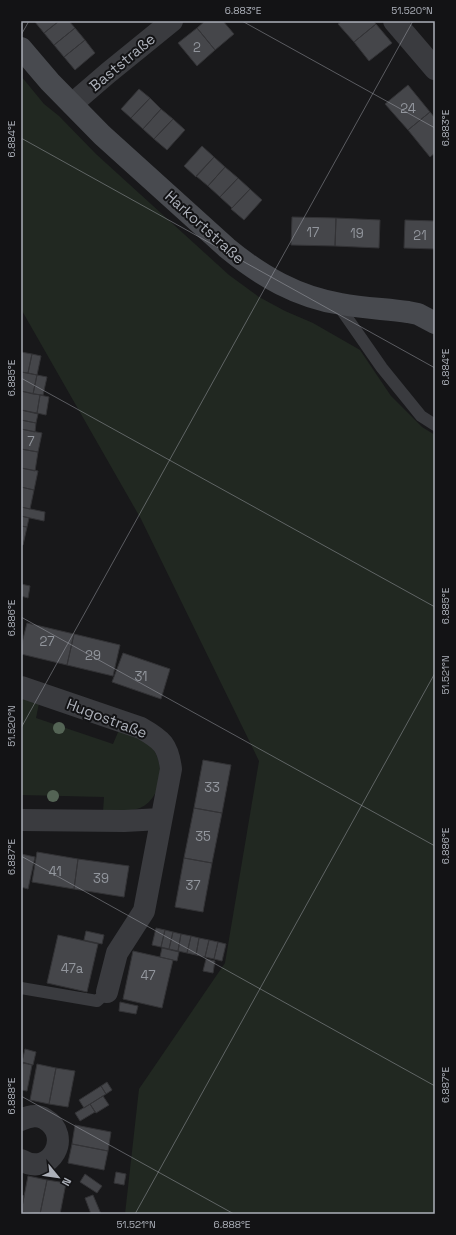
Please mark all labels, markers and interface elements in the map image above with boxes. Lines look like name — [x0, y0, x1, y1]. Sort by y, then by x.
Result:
text: 6.883°E — [225, 4, 262, 17]
text: 51.520°N — [391, 4, 433, 17]
street label: Baststraße — [85, 29, 159, 95]
house number: 2 — [193, 39, 201, 56]
house number: 24 — [400, 100, 416, 117]
text: 6.883°E — [439, 109, 452, 146]
text: 6.884°E — [5, 120, 18, 157]
street label: Harkortstraße — [161, 186, 249, 268]
house number: 17 — [307, 224, 319, 241]
house number: 19 — [350, 225, 364, 242]
house number: 21 — [413, 227, 427, 244]
text: 6.884°E — [439, 348, 452, 385]
text: 6.885°E — [5, 359, 18, 396]
house number: 7 — [27, 433, 35, 450]
text: 6.885°E — [439, 587, 452, 624]
text: 6.886°E — [5, 599, 18, 636]
house number: 27 — [39, 633, 55, 650]
house number: 29 — [85, 647, 101, 664]
text: 51.521°N — [439, 655, 452, 695]
house number: 31 — [134, 668, 148, 685]
street label: Hugostraße — [64, 694, 150, 742]
text: 51.520°N — [5, 705, 18, 747]
house number: 33 — [204, 779, 220, 796]
text: 6.886°E — [439, 827, 452, 864]
house number: 35 — [195, 828, 211, 845]
text: 6.887°E — [5, 839, 18, 875]
house number: 41 — [48, 863, 62, 880]
house number: 39 — [93, 870, 109, 887]
house number: 37 — [185, 877, 201, 894]
house number: 47a — [61, 960, 84, 977]
house number: 47 — [140, 967, 156, 984]
text: 6.887°E — [439, 1067, 452, 1103]
text: 6.888°E — [5, 1077, 18, 1114]
north arrow — [38, 1157, 78, 1197]
text: N — [59, 1175, 75, 1188]
text: 51.521°N — [116, 1218, 156, 1231]
text: 6.888°E — [214, 1218, 251, 1231]

